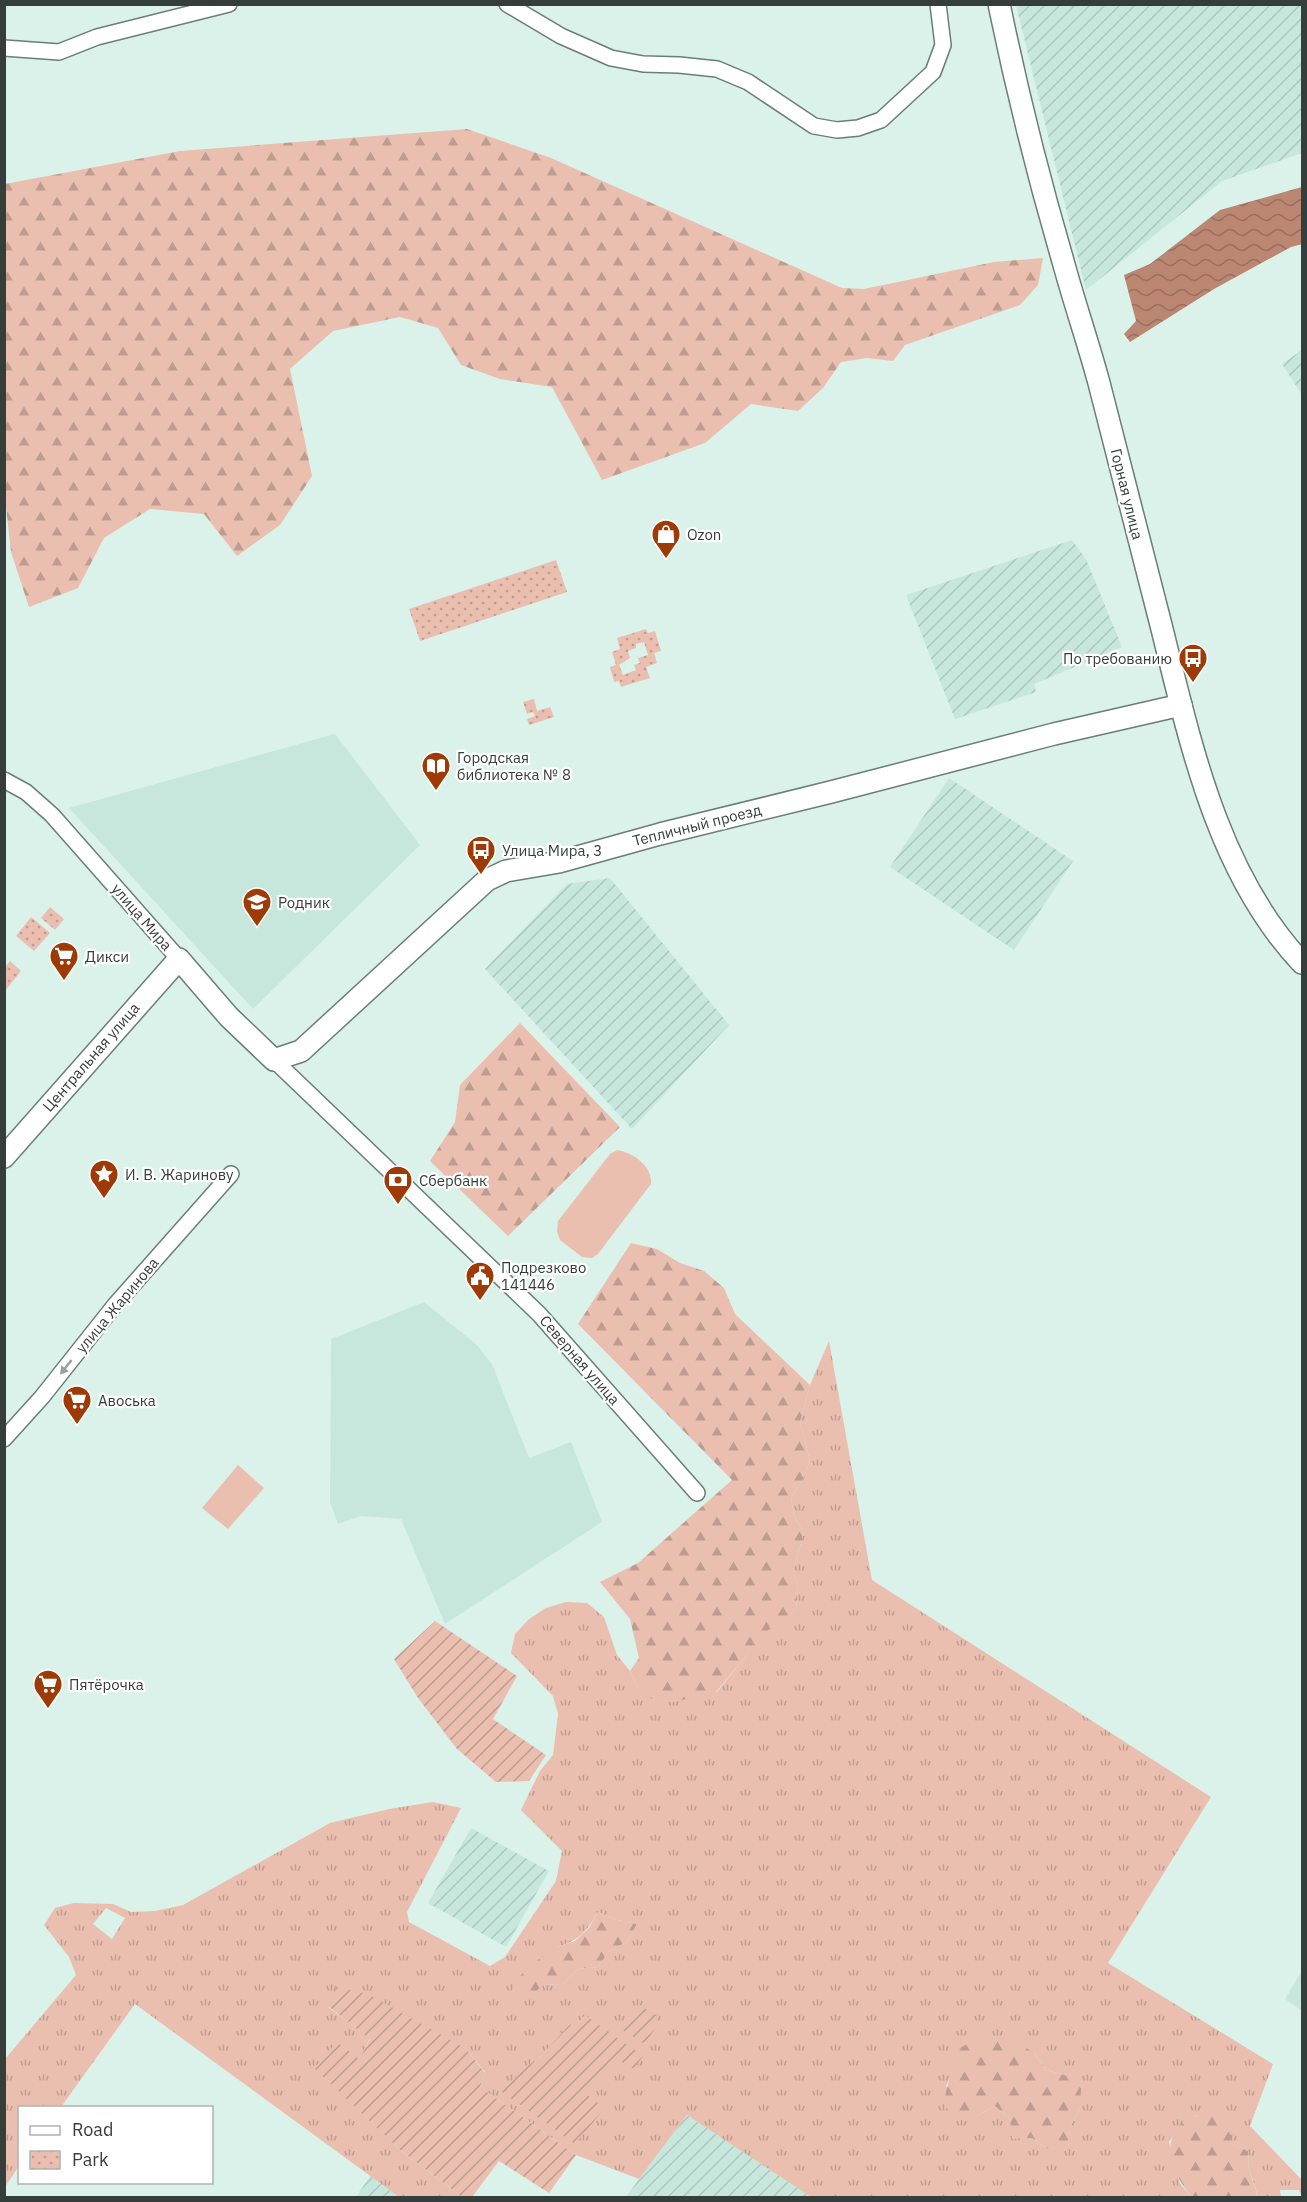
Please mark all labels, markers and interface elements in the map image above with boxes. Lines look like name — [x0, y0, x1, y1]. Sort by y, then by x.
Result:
street label: Горная улица — [1107, 447, 1147, 541]
shop icon: Ozon — [650, 518, 682, 560]
place label: Ozon — [687, 525, 721, 544]
bus stop icon: По требованию — [1177, 642, 1209, 684]
place label: По требованию — [1063, 649, 1172, 668]
place label: Городская библиотека № 8 — [457, 748, 571, 784]
library icon: Городская библиотека № 8 — [420, 750, 452, 792]
street label: Тепличный проезд — [631, 800, 763, 850]
bus stop icon: Улица Мира, 3 — [465, 834, 497, 876]
place label: Улица Мира, 3 — [502, 841, 602, 860]
street label: улица Мира — [108, 880, 176, 954]
school or university icon: Родник — [241, 886, 273, 928]
place label: Родник — [278, 893, 330, 912]
supermarket icon: Дикси — [48, 940, 80, 982]
place label: Дикси — [85, 947, 129, 966]
street label: Центральная улица — [39, 999, 143, 1115]
place icon: И. В. Жаринову — [88, 1158, 120, 1200]
bank icon: Сбербанк — [382, 1164, 414, 1206]
place label: И. В. Жаринову — [125, 1165, 234, 1184]
place label: Сбербанк — [419, 1171, 487, 1190]
street label: улица Жаринова — [72, 1253, 162, 1357]
place label: Подрезково 141446 — [501, 1258, 586, 1294]
public building icon: Подрезково 141446 — [464, 1260, 496, 1302]
street label: Северная улица — [536, 1311, 624, 1409]
one-way arrow — [59, 1359, 72, 1375]
supermarket icon: Авоська — [61, 1384, 93, 1426]
place label: Авоська — [98, 1391, 156, 1410]
supermarket icon: Пятёрочка — [32, 1668, 64, 1710]
place label: Пятёрочка — [69, 1675, 144, 1694]
legend — [18, 2106, 213, 2184]
text: Road — [72, 2118, 113, 2141]
text: Park — [72, 2148, 109, 2171]

